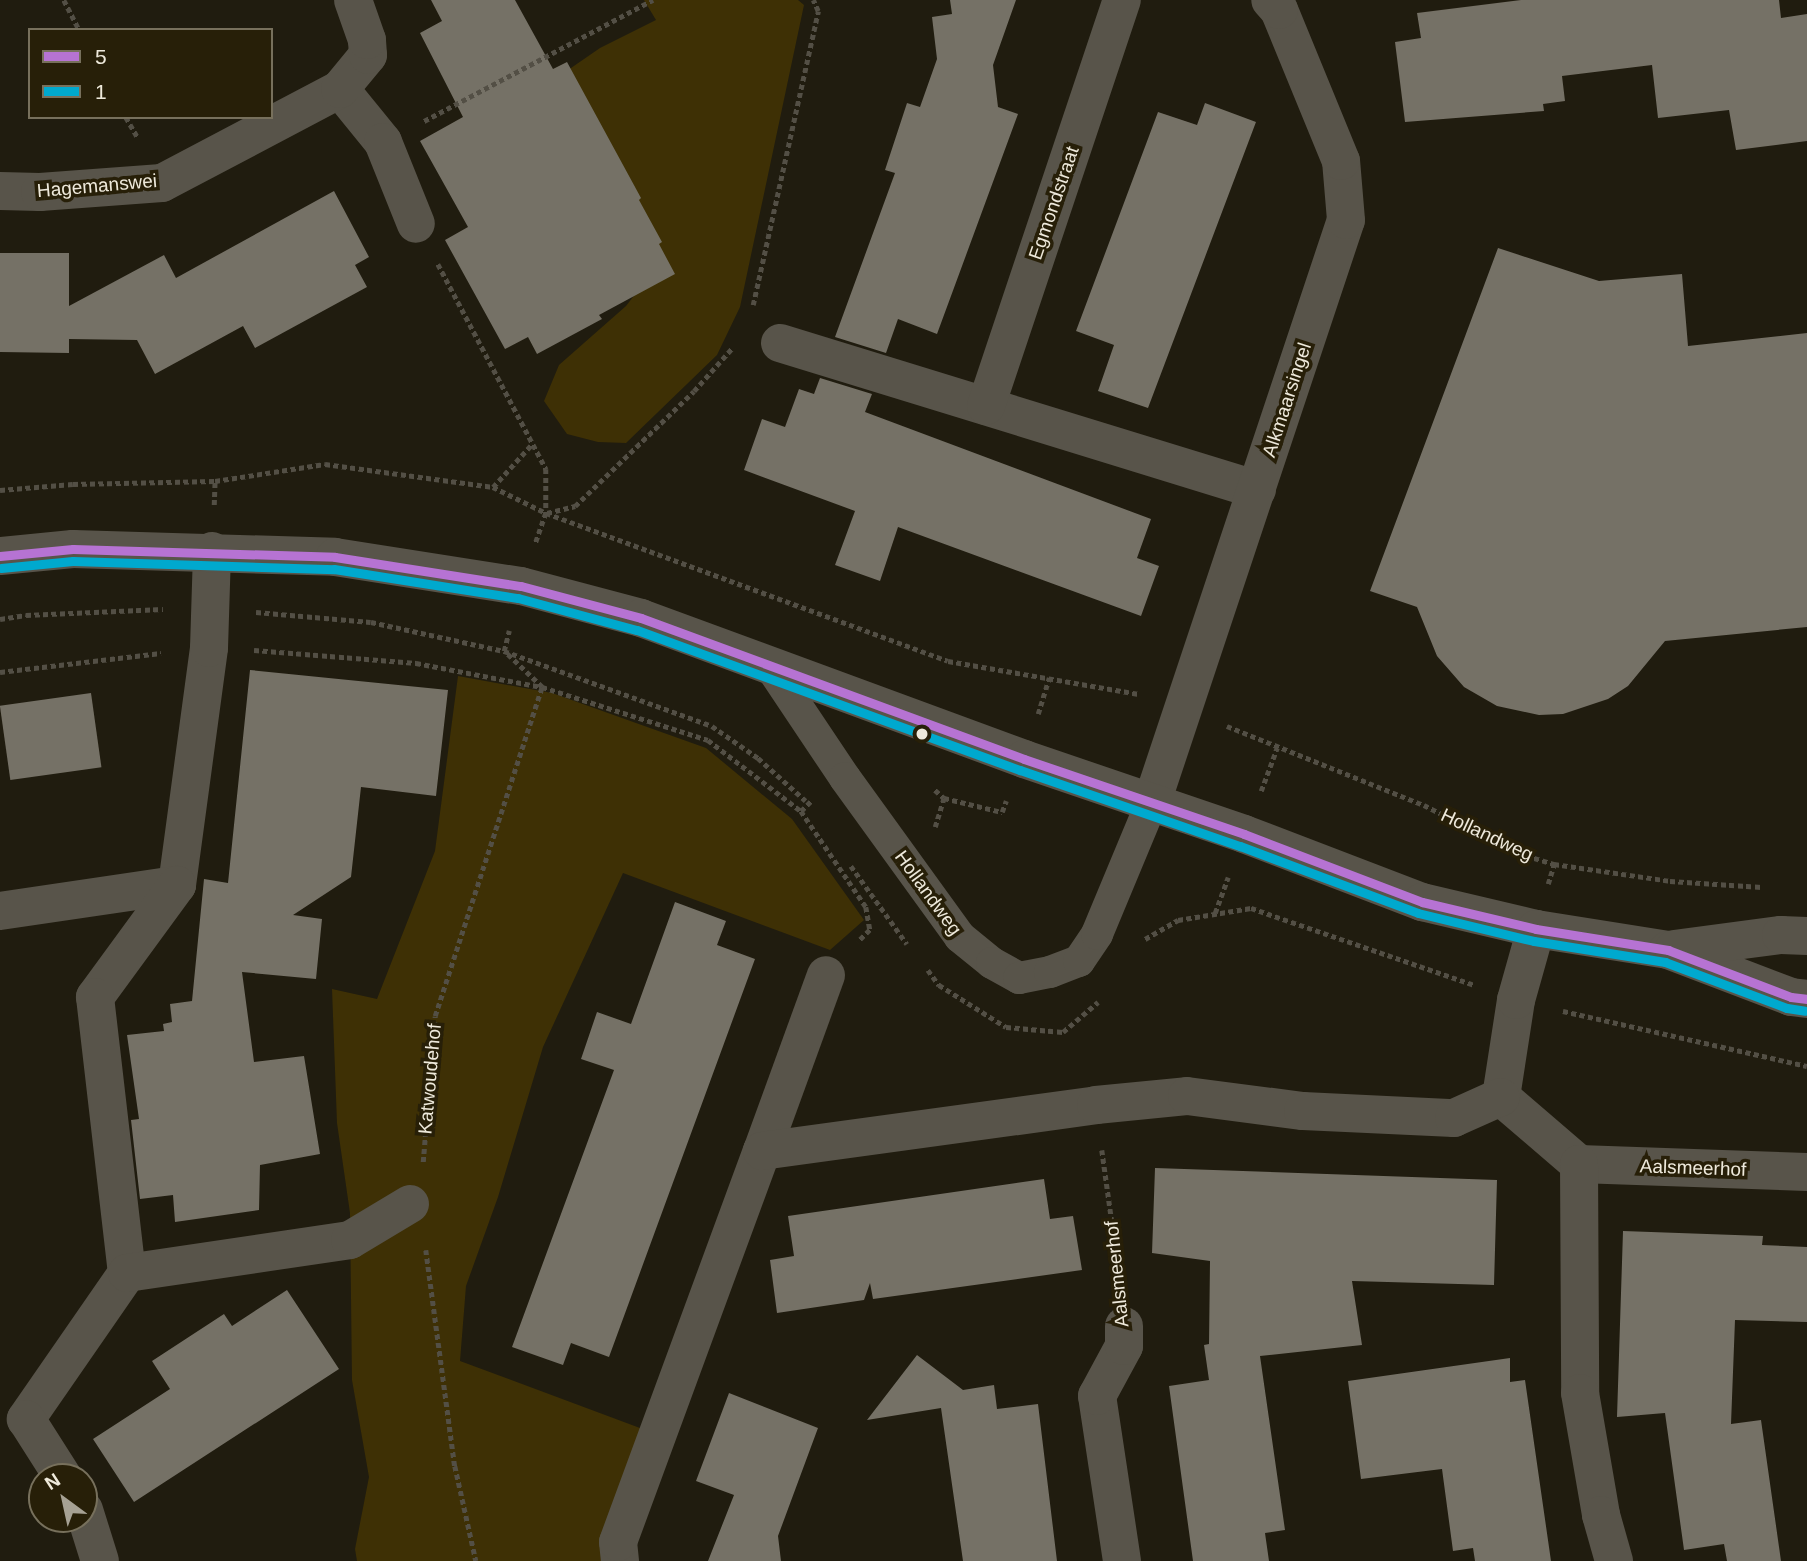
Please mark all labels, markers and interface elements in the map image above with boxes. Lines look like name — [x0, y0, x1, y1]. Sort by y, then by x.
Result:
legend — [28, 28, 273, 119]
text: 5 — [95, 45, 107, 68]
text: 1 — [95, 80, 107, 103]
street label: Egmondstraat — [1024, 143, 1084, 263]
street label: Hagemanswei — [36, 169, 158, 203]
street label: Alkmaarsingel — [1258, 340, 1316, 460]
unlabelled marker — [915, 727, 929, 741]
street label: Hollandweg — [1437, 804, 1537, 866]
street label: Hollandweg — [890, 846, 966, 940]
street label: Katwoudehof — [414, 1023, 446, 1135]
street label: Aalsmeerhof — [1639, 1155, 1747, 1181]
street label: Aalsmeerhof — [1100, 1220, 1134, 1328]
north arrow — [28, 1463, 98, 1533]
text: N — [41, 1469, 64, 1494]

